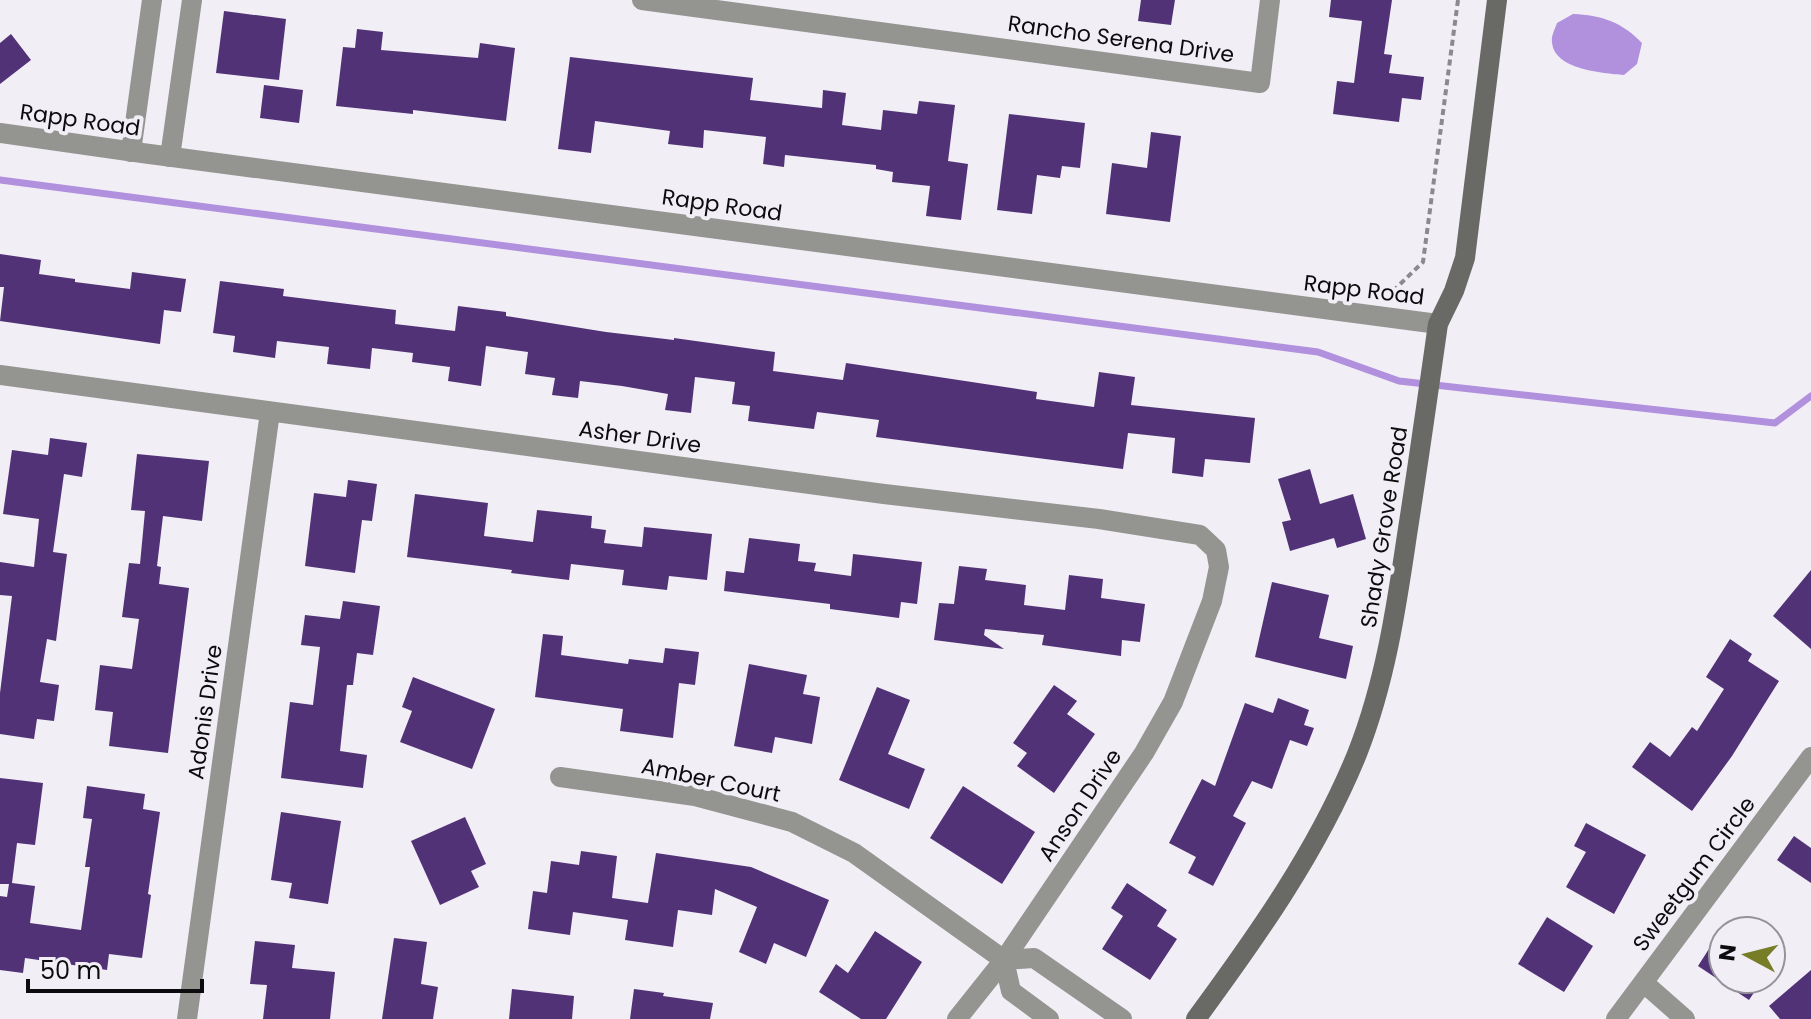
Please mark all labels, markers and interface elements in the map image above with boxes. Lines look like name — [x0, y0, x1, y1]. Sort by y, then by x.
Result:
street label: Rancho Serena Drive — [1006, 8, 1236, 70]
street label: Rapp Road — [18, 96, 142, 144]
street label: Rapp Road — [660, 181, 784, 229]
street label: Rapp Road — [1302, 267, 1426, 313]
street label: Asher Drive — [577, 413, 703, 461]
street label: Shady Grove Road — [1353, 424, 1415, 630]
street label: Adonis Drive — [180, 643, 230, 781]
street label: Anson Drive — [1031, 743, 1129, 867]
street label: Amber Court — [639, 750, 783, 810]
street label: Sweetgum Circle — [1625, 790, 1763, 958]
north arrow — [1707, 915, 1787, 995]
scale bar — [28, 943, 202, 993]
text: N — [1711, 943, 1744, 963]
text: 50 m — [40, 954, 101, 987]

